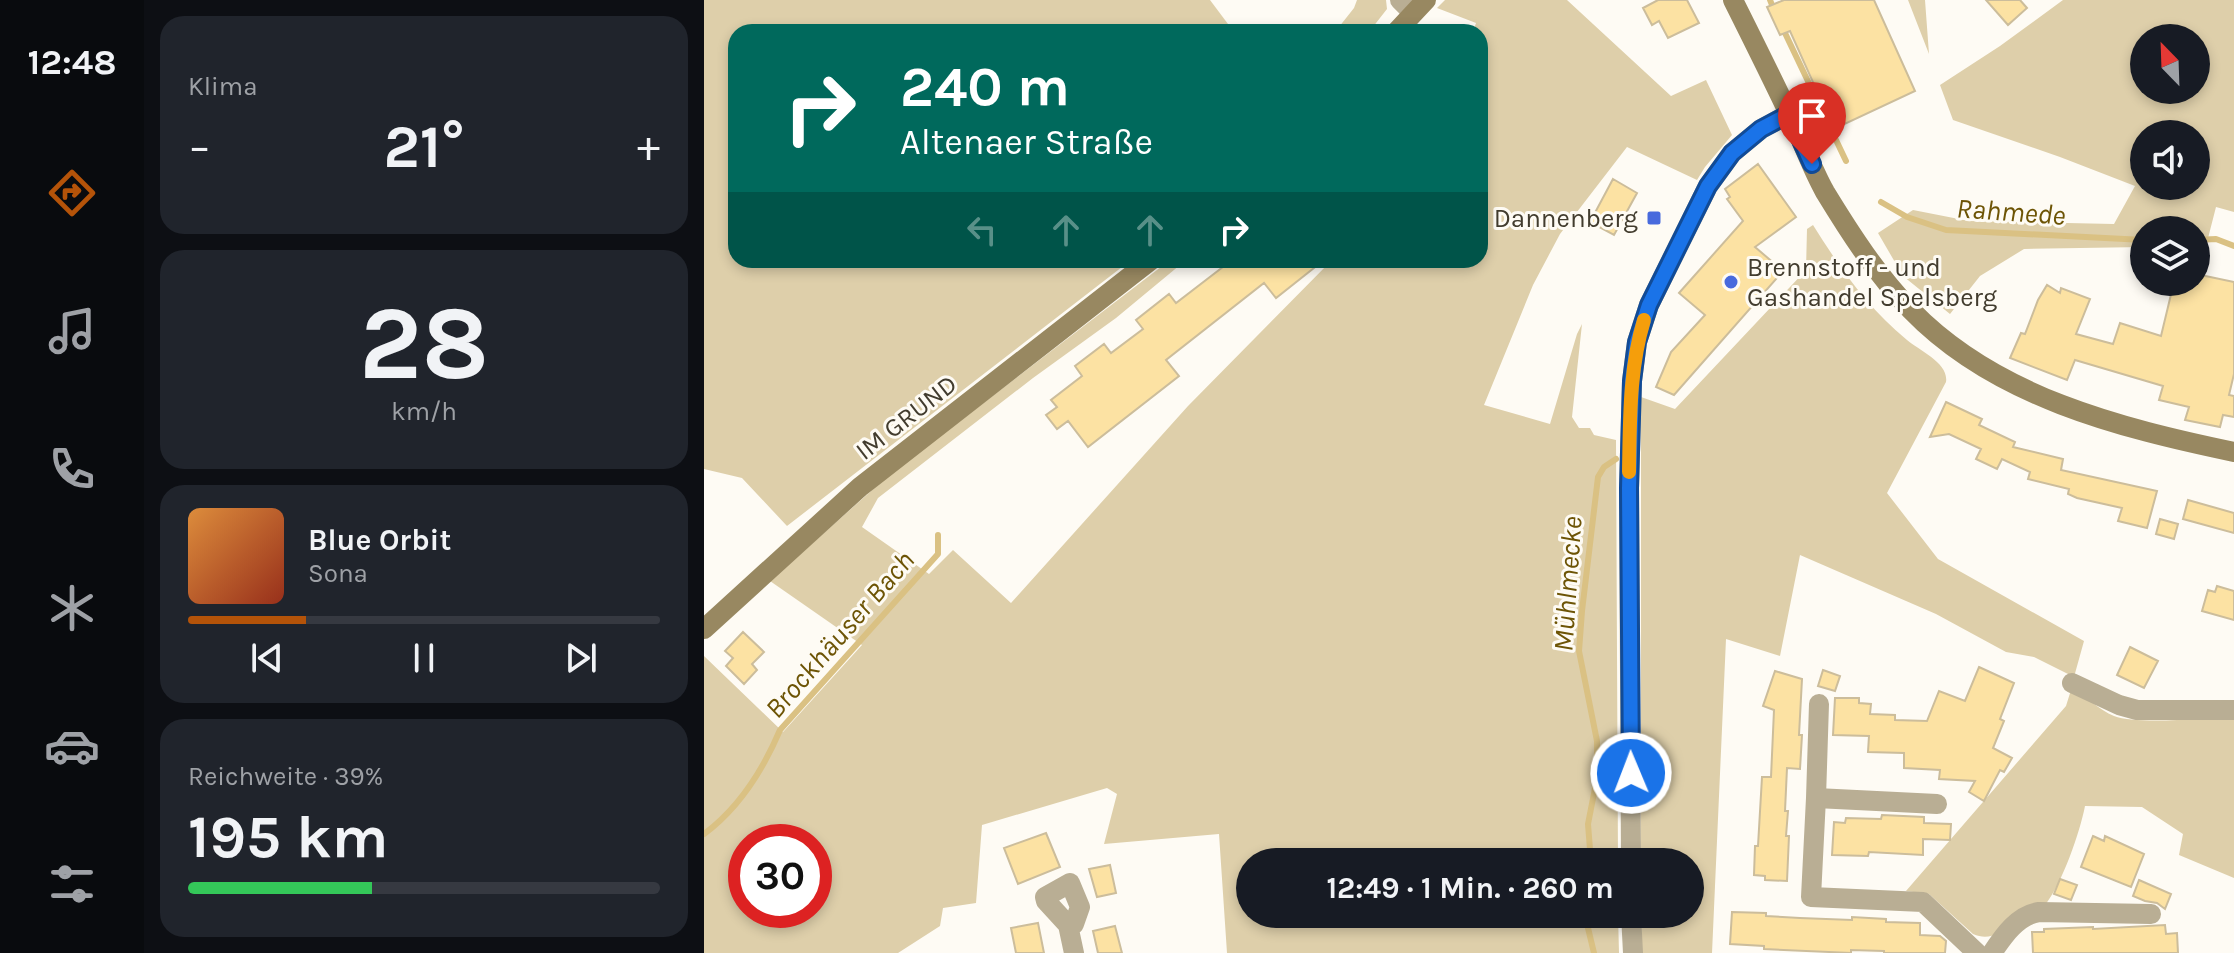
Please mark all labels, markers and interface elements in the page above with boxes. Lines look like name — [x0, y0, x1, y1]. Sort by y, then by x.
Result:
north arrow — [2130, 24, 2210, 104]
map controls — [2130, 24, 2210, 296]
text: 12:48 — [27, 41, 117, 83]
text: 240 m — [900, 54, 1070, 119]
icon: right — [768, 56, 872, 160]
text: Klima — [188, 71, 257, 102]
pin — [1778, 82, 1846, 164]
icon: arrive — [1790, 94, 1834, 138]
text: 21° — [384, 112, 465, 182]
button: sound — [2130, 120, 2210, 200]
text: − — [188, 121, 211, 172]
text: + — [637, 121, 660, 172]
text: Altenaer Straße — [900, 121, 1153, 163]
icon: directions — [44, 165, 100, 221]
water label: Rahmede — [1955, 191, 2067, 232]
place label: Dannenberg — [1494, 203, 1638, 234]
icon: left — [960, 208, 1004, 252]
icon: ahead — [1044, 208, 1088, 252]
icon: ahead — [1128, 208, 1172, 252]
icon: right — [1212, 208, 1256, 252]
marker: Dannenberg — [1645, 209, 1663, 227]
button: layers — [2130, 216, 2210, 296]
place label: Brennstoff - und Gashandel Spelsberg — [1747, 252, 1998, 313]
marker: Brennstoff - und Gashandel Spelsberg — [1722, 273, 1740, 291]
text: 28 — [359, 283, 489, 404]
icon: music — [44, 303, 100, 359]
street label: IM GRUND — [849, 368, 963, 467]
text: km/h — [391, 396, 457, 427]
icon: phone — [44, 441, 100, 497]
water label: Mühlmecke — [1546, 515, 1589, 653]
text: Blue Orbit — [308, 522, 451, 558]
water label: Brockhäuser Bach — [758, 544, 921, 725]
text: Sona — [308, 558, 368, 589]
icon: climate — [44, 580, 100, 636]
icon: previous — [245, 636, 289, 680]
icon: pause — [402, 636, 446, 680]
icon: next — [559, 636, 603, 680]
icon: car — [44, 718, 100, 774]
position arrow — [1589, 731, 1673, 815]
text: Reichweite · 39% — [188, 761, 383, 792]
text: 195 km — [188, 802, 389, 872]
speed limit sign: 30 — [728, 824, 832, 928]
icon: filters — [44, 856, 100, 912]
text: 12:49 · 1 Min. · 260 m — [1326, 870, 1614, 906]

